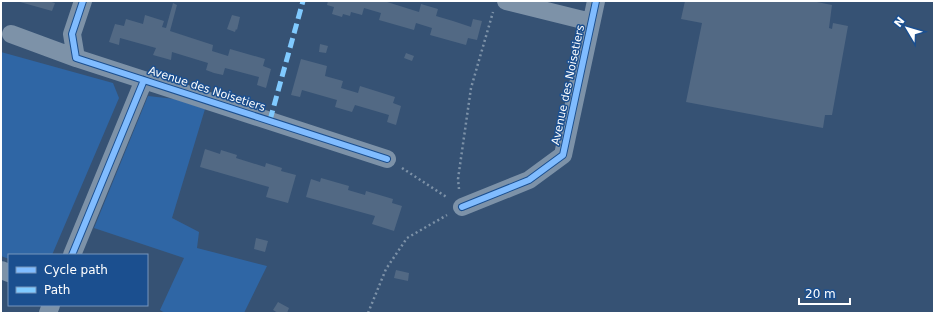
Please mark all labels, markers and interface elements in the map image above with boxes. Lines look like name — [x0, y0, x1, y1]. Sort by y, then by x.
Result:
north arrow — [887, 8, 927, 48]
text: N — [892, 15, 907, 30]
street label: Avenue des Noisetiers — [549, 24, 587, 146]
street label: Avenue des Noisetiers — [147, 64, 267, 114]
legend — [8, 254, 148, 306]
text: Cycle path — [44, 263, 108, 277]
scale bar — [799, 280, 850, 306]
text: Path — [44, 283, 70, 297]
text: 20 m — [805, 287, 836, 301]

